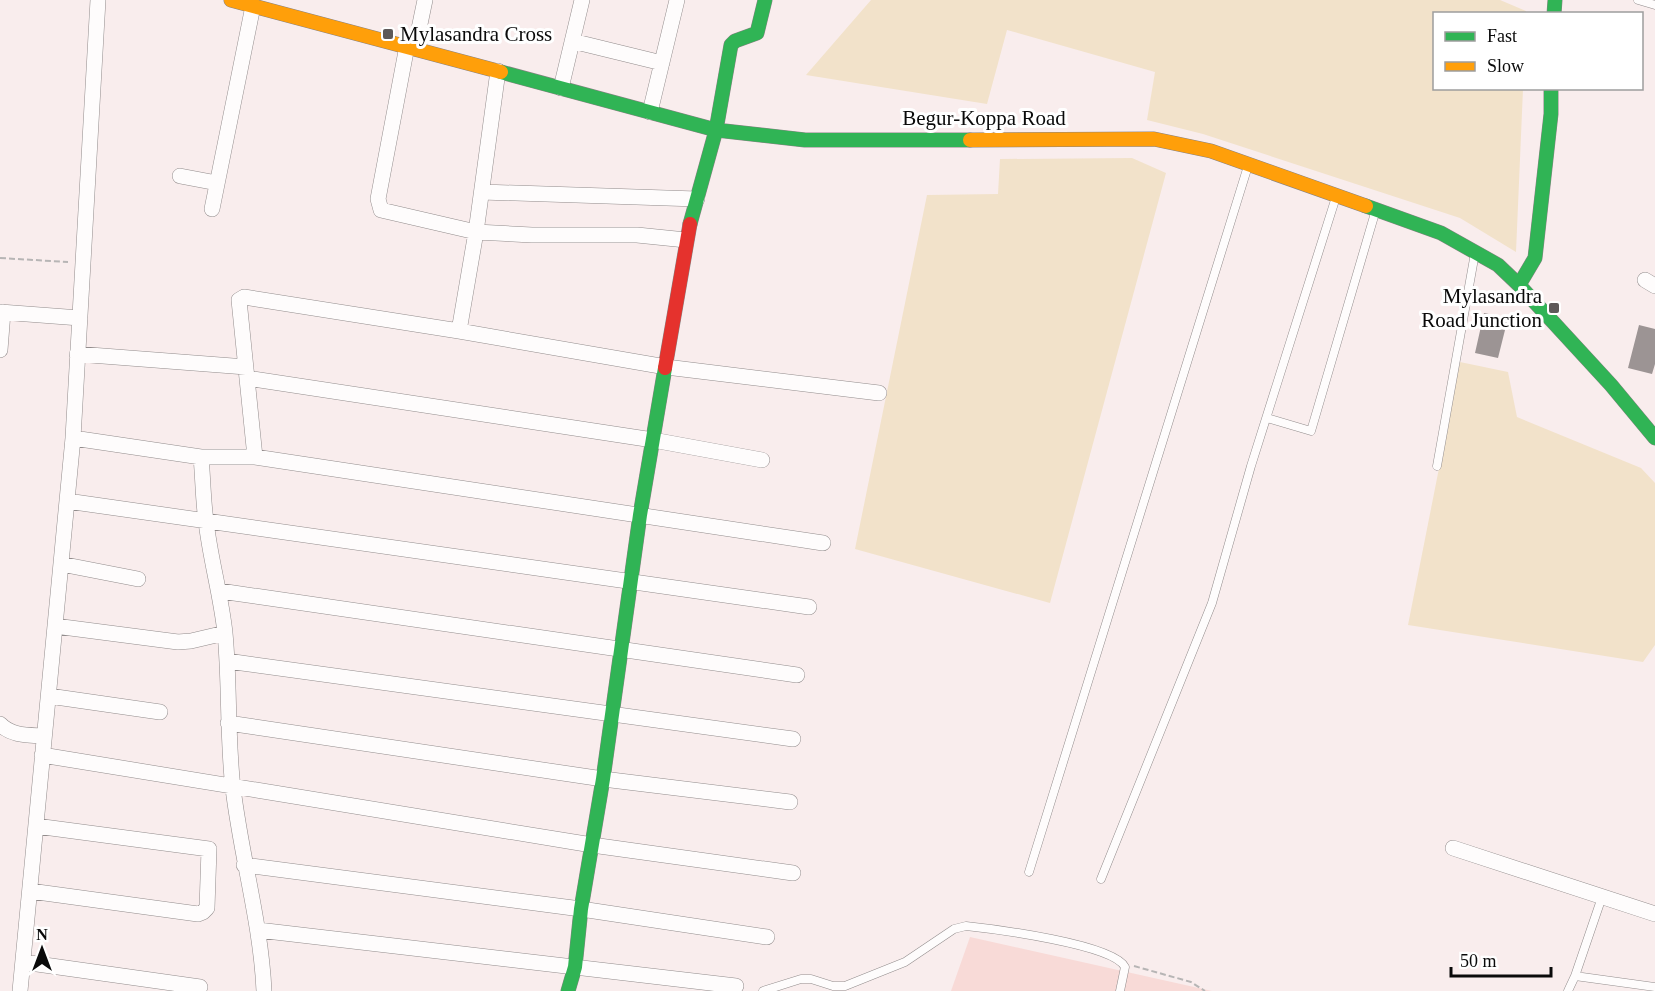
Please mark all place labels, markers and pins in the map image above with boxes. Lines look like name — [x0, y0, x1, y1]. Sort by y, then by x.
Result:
place label: Mylasandra Cross — [400, 22, 552, 46]
marker: Mylasandra Cross — [381, 27, 395, 41]
place label: Mylasandra Road Junction — [1421, 284, 1543, 332]
marker: Mylasandra Road Junction — [1547, 301, 1561, 315]

